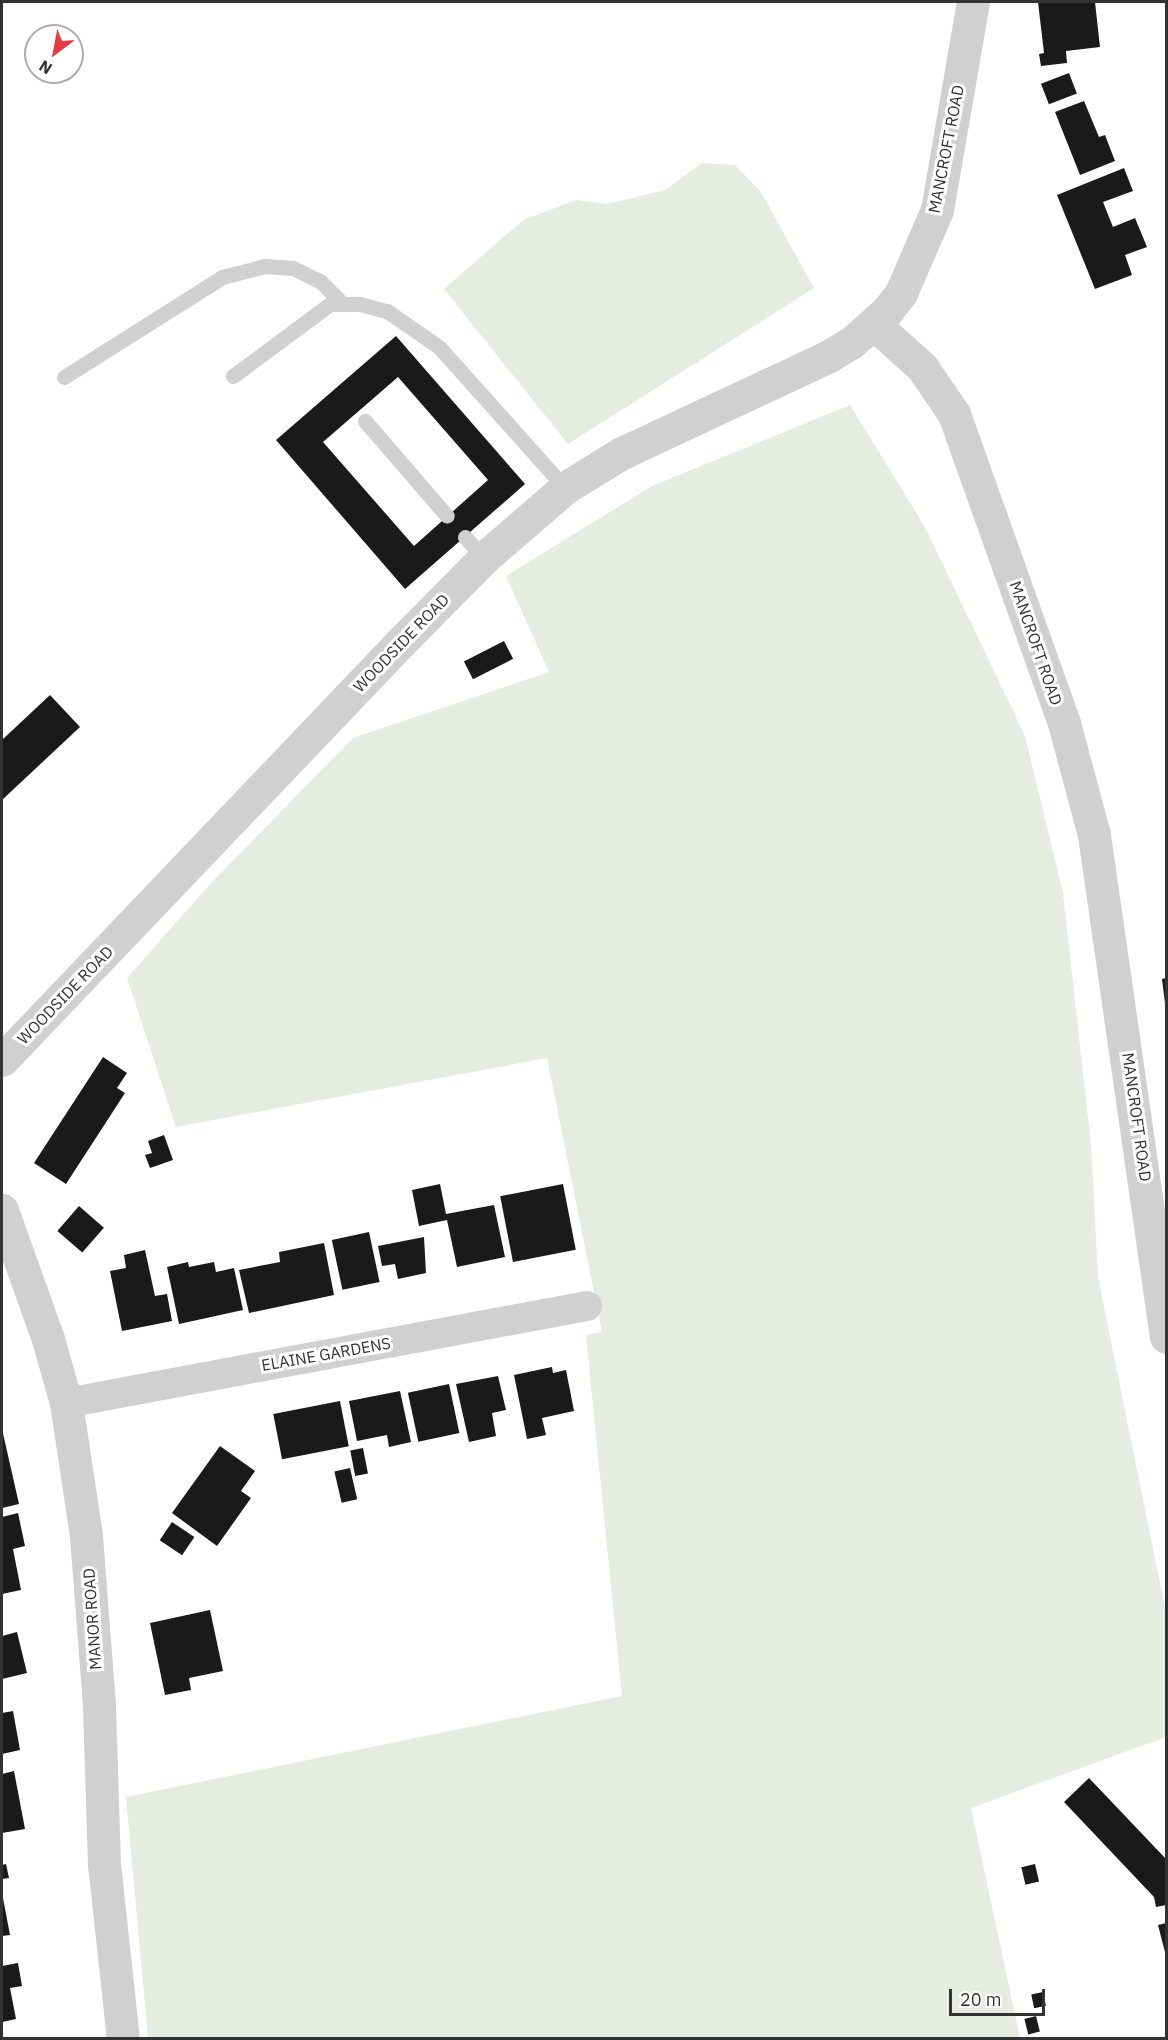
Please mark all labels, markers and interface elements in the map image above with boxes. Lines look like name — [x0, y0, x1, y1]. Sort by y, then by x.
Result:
north arrow — [24, 24, 84, 84]
text: N — [35, 56, 56, 79]
street label: MANCROFT ROAD — [924, 83, 968, 215]
street label: MANCROFT ROAD — [1006, 578, 1066, 708]
street label: WOODSIDE ROAD — [349, 590, 453, 696]
street label: WOODSIDE ROAD — [13, 942, 117, 1048]
street label: MANCROFT ROAD — [1118, 1051, 1156, 1183]
street label: ELAINE GARDENS — [260, 1333, 392, 1375]
street label: MANOR ROAD — [79, 1567, 105, 1671]
scale bar — [952, 1977, 1048, 2015]
text: 20 m — [960, 1988, 1002, 2011]

